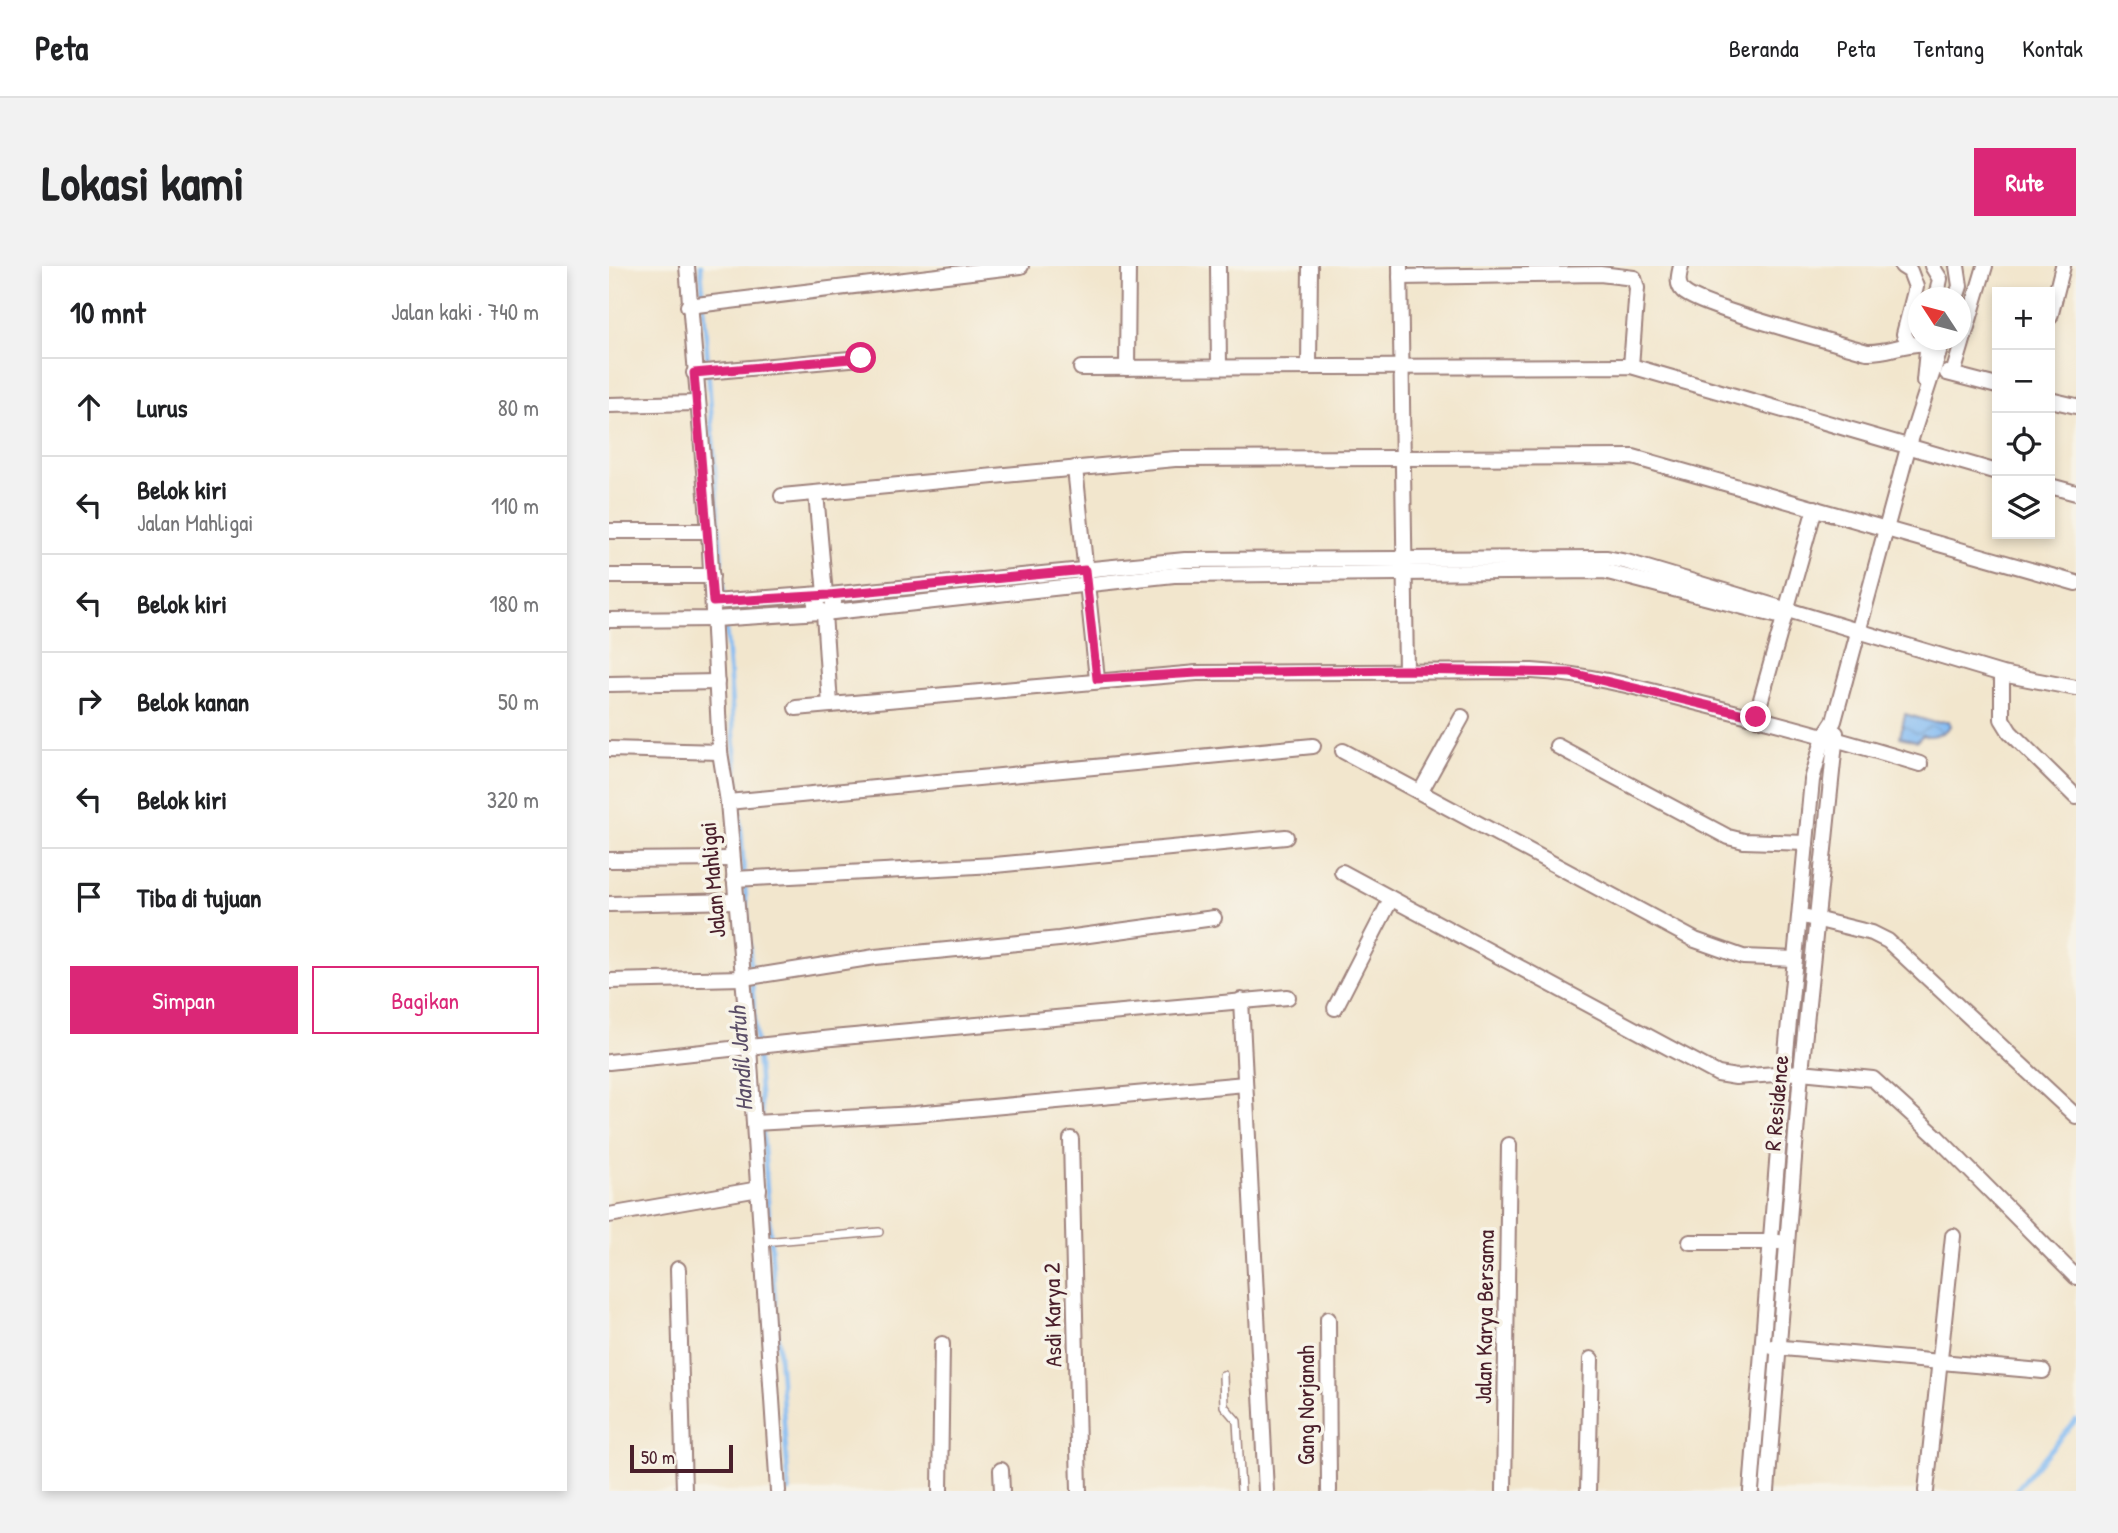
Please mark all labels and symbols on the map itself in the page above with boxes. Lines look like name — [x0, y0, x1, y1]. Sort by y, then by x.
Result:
north arrow — [1908, 287, 1971, 350]
route start — [845, 342, 876, 373]
route end — [1740, 701, 1771, 732]
street label: Jalan Mahligai — [691, 821, 733, 939]
water label: Handil Jatuh — [720, 1004, 760, 1112]
street label: R Residence — [1756, 1054, 1796, 1152]
street label: Jalan Karya Bersama — [1467, 1230, 1501, 1404]
street label: Asdi Karya 2 — [1036, 1262, 1068, 1367]
street label: Gang Norjanah — [1290, 1345, 1321, 1465]
scale bar — [630, 1442, 733, 1474]

